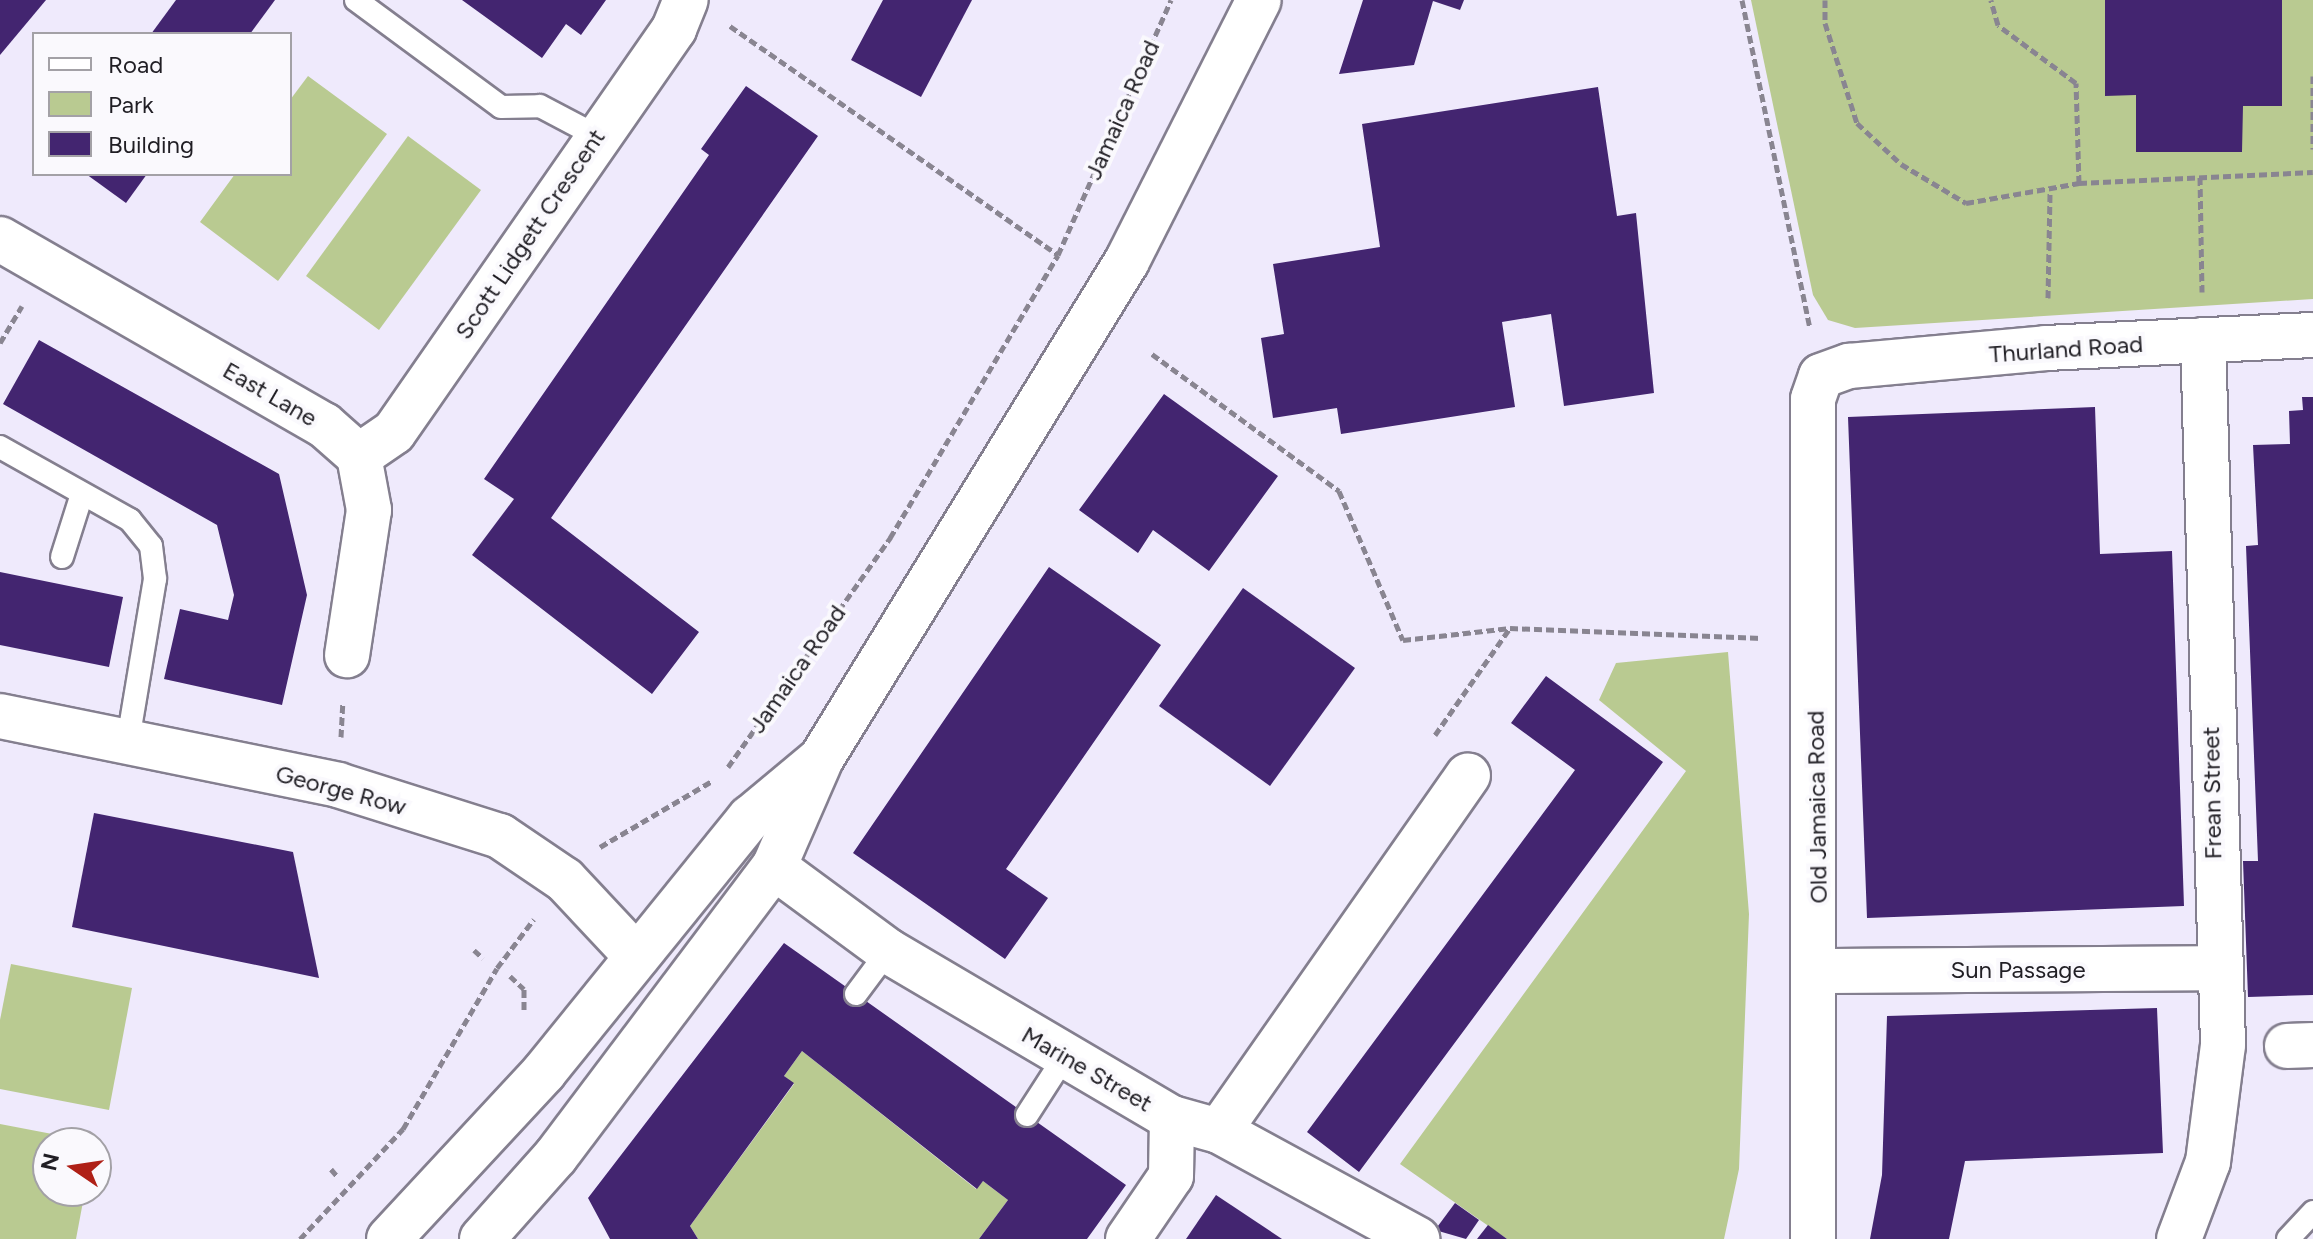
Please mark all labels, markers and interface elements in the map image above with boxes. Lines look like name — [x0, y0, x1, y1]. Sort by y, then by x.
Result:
legend — [32, 32, 292, 176]
street label: Jamaica Road — [1078, 36, 1166, 184]
text: Road — [108, 50, 163, 79]
text: Park — [108, 90, 154, 119]
street label: Scott Lidgett Crescent — [449, 123, 611, 345]
text: Building — [108, 130, 194, 159]
street label: Thurland Road — [1988, 329, 2144, 369]
street label: East Lane — [218, 356, 322, 432]
street label: Jamaica Road — [742, 600, 852, 738]
street label: Old Jamaica Road — [1801, 710, 1833, 904]
street label: Frean Street — [2196, 726, 2228, 860]
street label: George Row — [273, 759, 409, 821]
street label: Sun Passage — [1950, 956, 2086, 984]
street label: Marine Street — [1017, 1020, 1157, 1118]
north arrow — [32, 1127, 112, 1207]
text: N — [35, 1151, 65, 1173]

